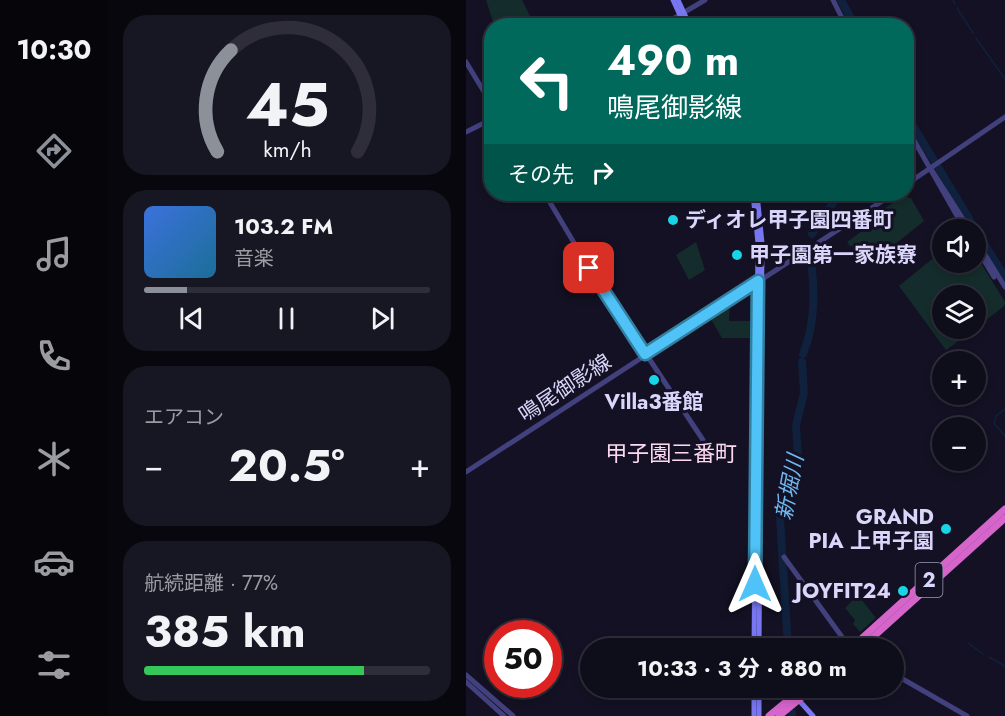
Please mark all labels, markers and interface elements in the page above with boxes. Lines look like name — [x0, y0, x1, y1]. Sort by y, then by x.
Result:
text: 10:30 — [17, 30, 91, 69]
text: 490 m — [607, 30, 739, 91]
icon: left — [508, 42, 586, 120]
text: 45 — [245, 59, 329, 149]
text: 鳴尾御影線 — [607, 88, 742, 127]
icon: directions — [33, 130, 75, 172]
text: km/h — [263, 135, 311, 166]
icon: right — [586, 156, 619, 189]
text: その先 — [508, 158, 574, 190]
place label: ディオレ甲子園四番町 — [685, 205, 894, 235]
text: 103.2 FM — [234, 210, 333, 242]
marker: ディオレ甲子園四番町 — [666, 213, 680, 227]
map controls — [932, 219, 986, 471]
button: sound — [932, 219, 986, 273]
icon: music — [33, 233, 75, 275]
place label: 甲子園第一家族寮 — [749, 240, 917, 270]
pin — [563, 242, 614, 293]
text: 音楽 — [234, 244, 274, 273]
marker: 甲子園第一家族寮 — [730, 248, 744, 262]
icon: arrive — [572, 251, 605, 284]
button: layers — [932, 285, 986, 339]
icon: previous — [175, 302, 208, 335]
icon: pause — [270, 302, 303, 335]
icon: next — [366, 302, 399, 335]
icon: phone — [33, 335, 75, 377]
street label: 鳴尾御影線 — [513, 347, 617, 429]
button: + — [932, 351, 986, 405]
marker: Villa3番館 — [647, 373, 661, 387]
place label: Villa3番館 — [604, 387, 703, 417]
text: エアコン — [144, 403, 224, 432]
button: − — [932, 417, 986, 471]
text: 20.5° — [228, 433, 345, 498]
district label: 甲子園三番町 — [605, 437, 737, 469]
icon: climate — [33, 438, 75, 480]
text: − — [144, 442, 163, 489]
text: + — [410, 442, 430, 489]
water label: 新堀川 — [767, 450, 811, 522]
place label: GRAND PIA 上甲子園 — [808, 502, 934, 556]
marker: GRAND PIA 上甲子園 — [939, 522, 953, 536]
icon: car — [33, 541, 75, 583]
position arrow — [723, 552, 787, 616]
road number: 2 — [916, 563, 942, 597]
text: 航続距離 · 77% — [144, 569, 278, 598]
place label: JOYFIT24 — [791, 576, 891, 606]
marker: JOYFIT24 — [896, 584, 910, 598]
text: 385 km — [144, 599, 306, 664]
speed limit sign: 50 — [484, 620, 562, 698]
icon: filters — [33, 644, 75, 686]
text: 10:33 · 3 分 · 880 m — [637, 652, 847, 684]

